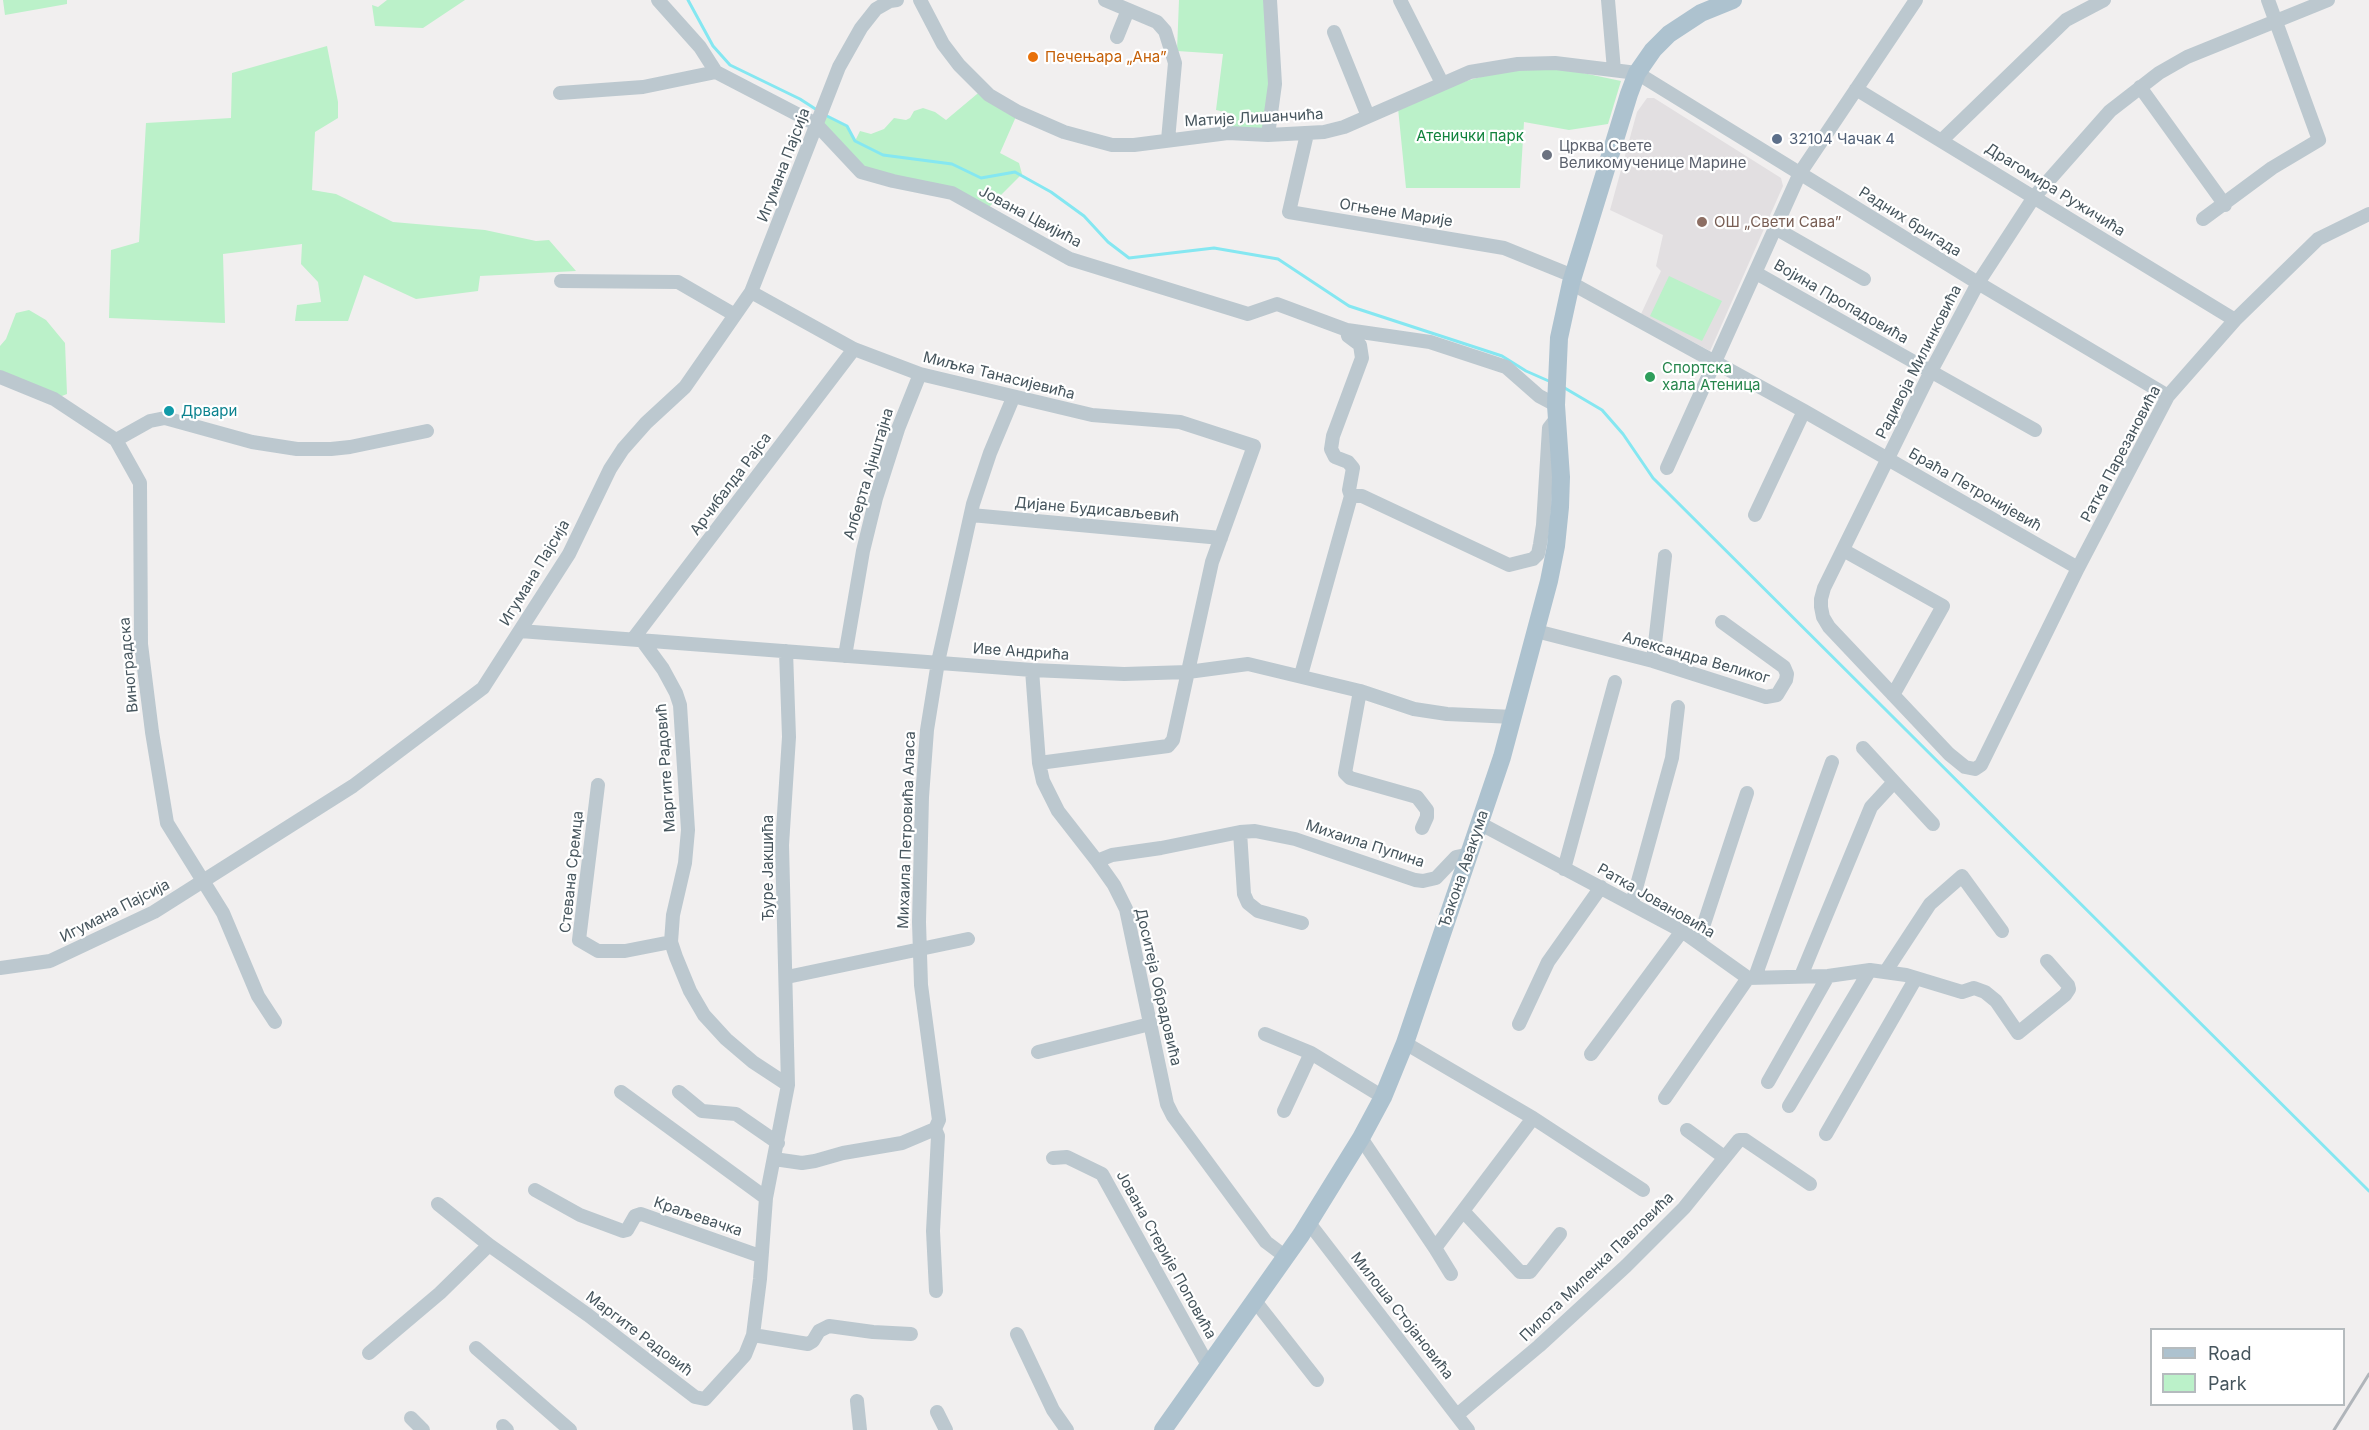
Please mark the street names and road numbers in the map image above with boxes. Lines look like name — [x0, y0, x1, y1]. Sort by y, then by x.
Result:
street label: Игумана Пајсија — [754, 105, 814, 225]
street label: Матије Лишанчића — [1184, 105, 1324, 131]
street label: Драгомира Ружичића — [1982, 140, 2128, 240]
street label: Јована Цвијића — [975, 182, 1085, 252]
street label: Радних бригада — [1855, 183, 1965, 261]
street label: Огњене Марије — [1338, 195, 1454, 231]
street label: Војина Пропадовића — [1770, 256, 1912, 348]
street label: Радивоја Милинковића — [1872, 282, 1966, 442]
street label: Миљка Танасијевића — [921, 348, 1077, 404]
street label: Ратка Парезановића — [2077, 383, 2165, 525]
street label: Алберта Ајнштајна — [840, 406, 898, 542]
street label: Арчибалда Рајса — [687, 429, 775, 539]
street label: Браћа Петронијевић — [1905, 445, 2045, 535]
street label: Дијане Будисављевић — [1014, 494, 1180, 526]
street label: Игумана Пајсија — [496, 517, 574, 629]
street label: Виноградска — [116, 617, 142, 713]
street label: Александра Великог — [1620, 628, 1772, 688]
street label: Иве Андрића — [972, 640, 1070, 664]
street label: Маргите Радовић — [653, 703, 679, 833]
street label: Михаила Петровића Аласа — [895, 731, 919, 929]
street label: Ђакона Авакума — [1435, 808, 1493, 930]
street label: Стевана Сремца — [557, 810, 587, 934]
street label: Ђуре Јакшића — [759, 815, 777, 921]
street label: Михаила Пупина — [1303, 816, 1427, 872]
street label: Ратка Јовановића — [1594, 860, 1718, 942]
street label: Игумана Пајсија — [57, 876, 173, 946]
street label: Доситеја Обрадовића — [1131, 906, 1185, 1068]
street label: Јована Стерије Поповића — [1112, 1168, 1220, 1342]
street label: Пилота Миленка Павловића — [1516, 1189, 1678, 1345]
street label: Краљевачка — [651, 1193, 745, 1241]
street label: Милоша Стојановића — [1347, 1249, 1457, 1383]
street label: Маргите Радовић — [582, 1288, 696, 1380]

